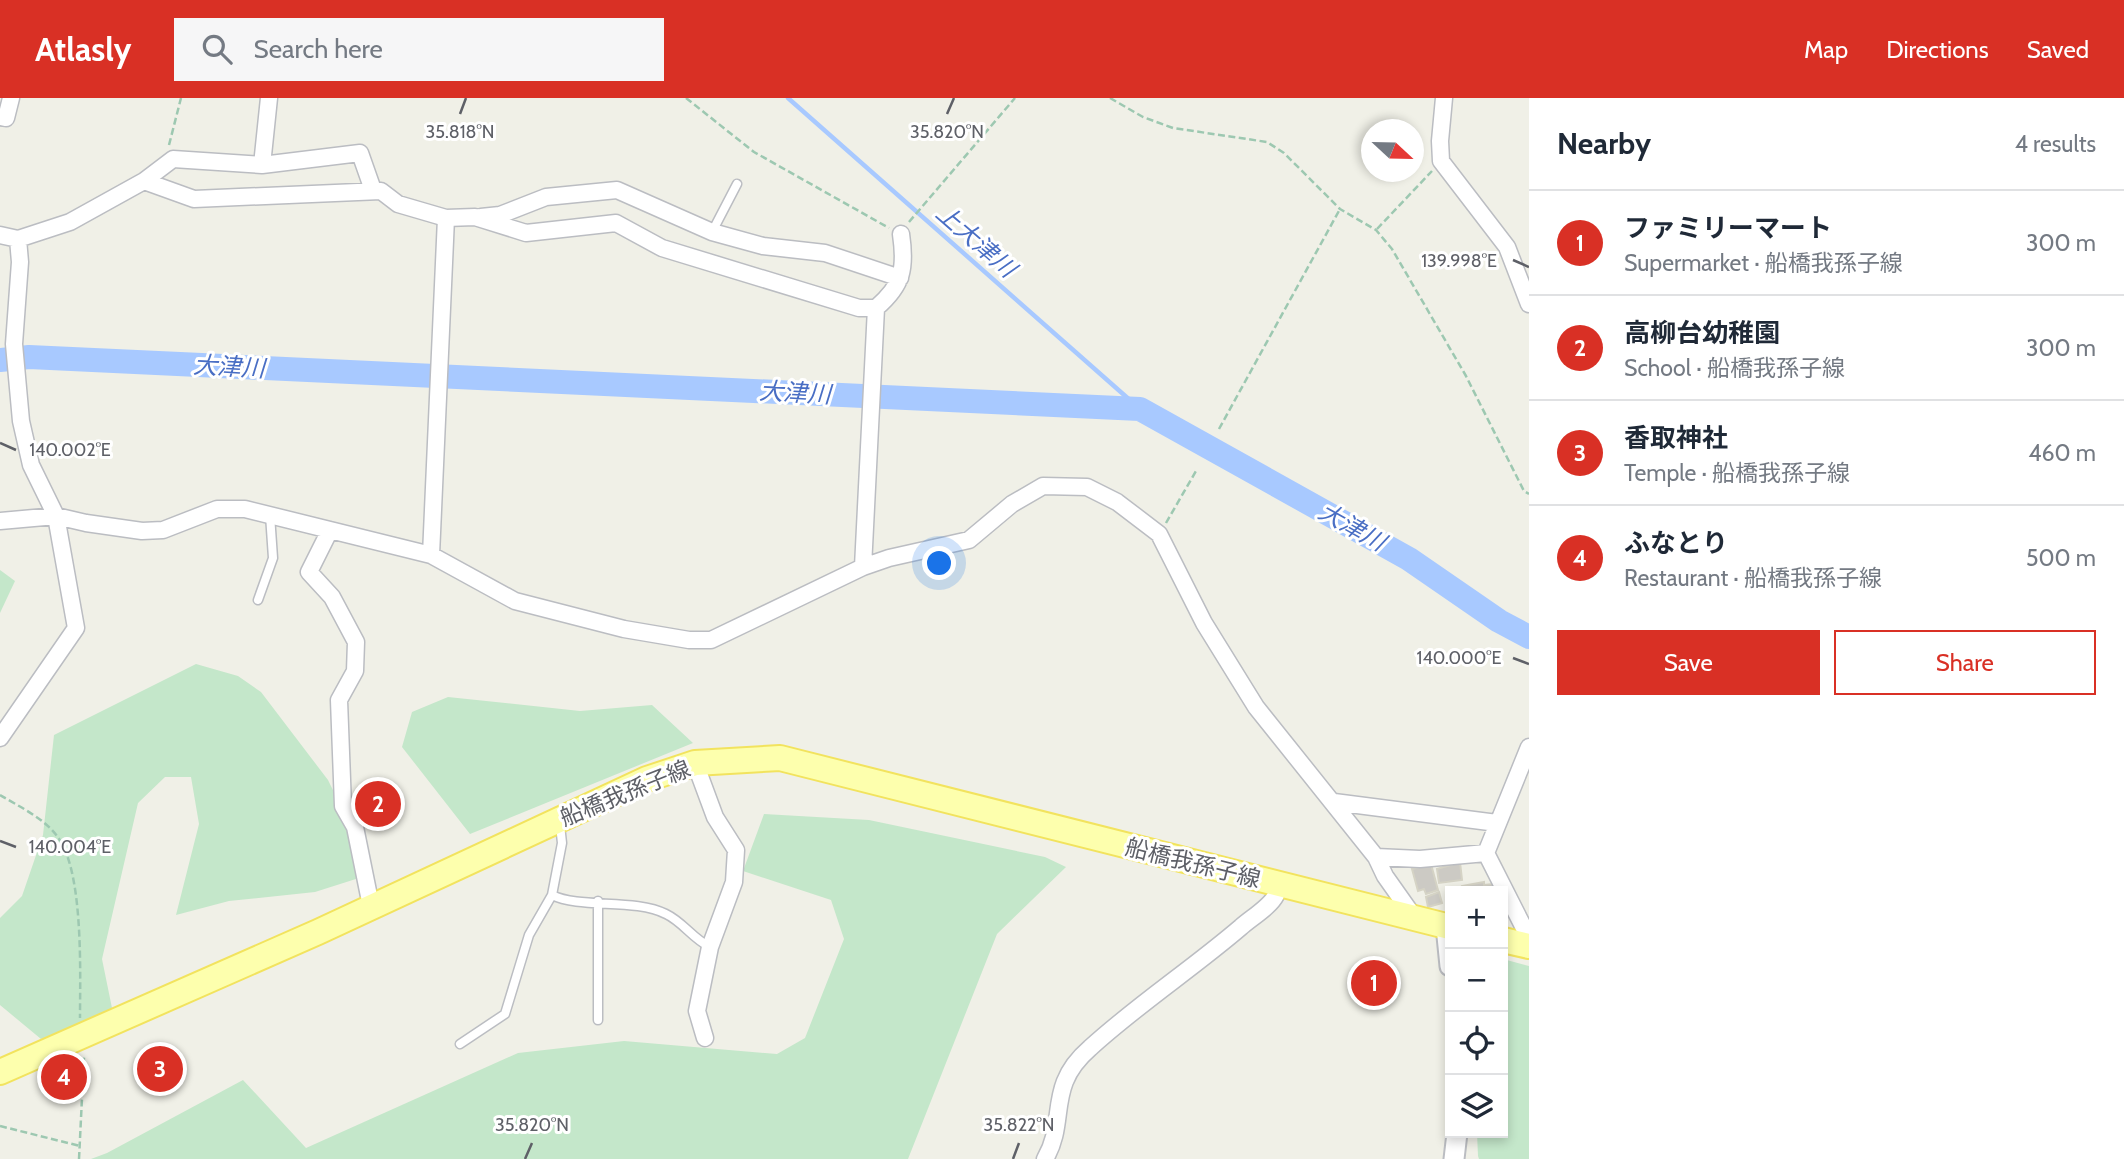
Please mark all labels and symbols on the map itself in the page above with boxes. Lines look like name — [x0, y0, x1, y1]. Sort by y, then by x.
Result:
north arrow — [1361, 119, 1424, 182]
text: 35.818°N — [426, 121, 494, 143]
text: 35.820°N — [910, 121, 984, 143]
water label: 上大津川 — [931, 198, 1024, 285]
text: 139.998°E — [1421, 250, 1497, 272]
water label: 大津川 — [192, 350, 269, 383]
water label: 大津川 — [758, 376, 835, 409]
text: 140.002°E — [29, 439, 111, 461]
water label: 大津川 — [1314, 496, 1393, 558]
your location — [922, 546, 956, 580]
text: 140.000°E — [1417, 647, 1501, 669]
street label: 船橋我孫子線 — [556, 754, 694, 832]
pin: 2 — [355, 778, 401, 830]
street label: 船橋我孫子線 — [1123, 833, 1263, 893]
text: 140.004°E — [29, 836, 111, 858]
pin: 1 — [1351, 957, 1397, 1009]
pin: 3 — [137, 1043, 183, 1095]
pin: 4 — [41, 1051, 87, 1103]
text: 35.820°N — [495, 1114, 569, 1136]
text: 35.822°N — [984, 1114, 1054, 1136]

